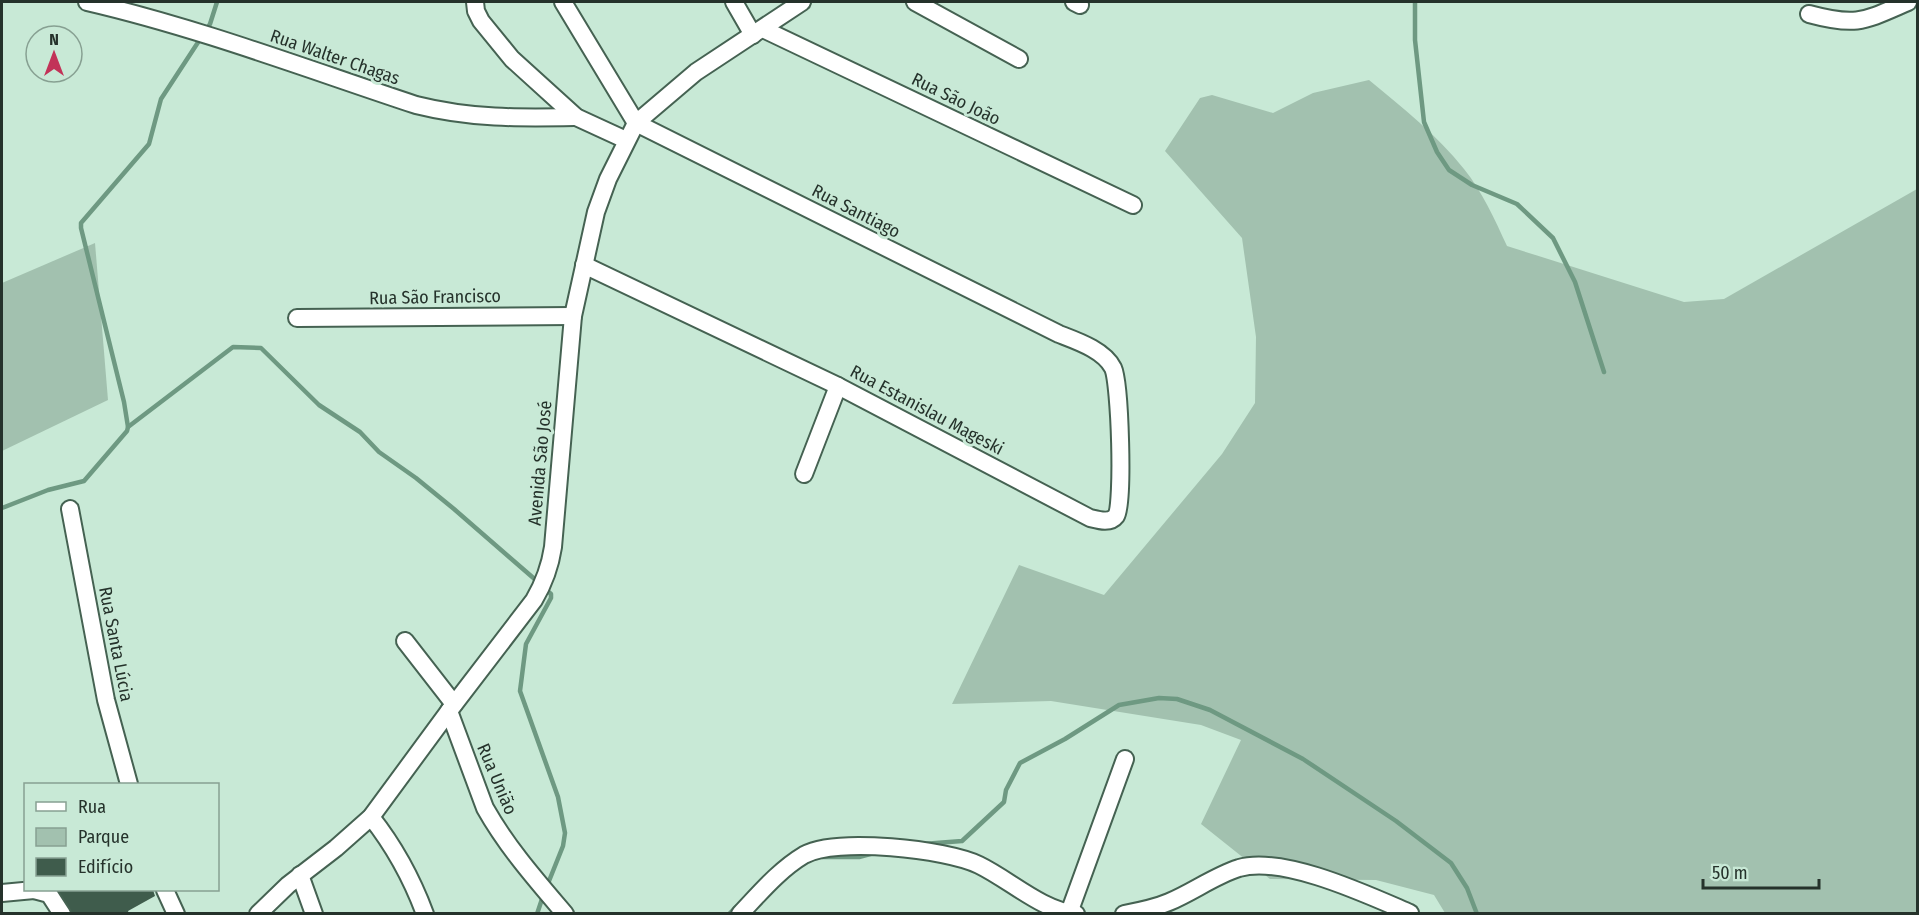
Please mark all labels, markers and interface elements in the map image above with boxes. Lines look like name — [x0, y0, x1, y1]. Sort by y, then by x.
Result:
north arrow — [24, 24, 84, 84]
street label: Rua Walter Chagas — [267, 25, 403, 90]
text: N — [49, 30, 59, 49]
street label: Rua São João — [908, 68, 1004, 130]
street label: Rua Santiago — [808, 179, 904, 243]
street label: Rua São Francisco — [369, 285, 501, 309]
street label: Rua Estanislau Mageski — [846, 360, 1008, 460]
street label: Avenida São José — [524, 399, 556, 526]
street label: Rua Santa Lúcia — [94, 585, 138, 703]
street label: Rua União — [472, 740, 522, 818]
legend — [24, 783, 219, 891]
text: Rua — [78, 796, 106, 818]
text: Parque — [78, 826, 129, 848]
scale bar — [1703, 852, 1818, 890]
text: Edifício — [78, 856, 133, 878]
text: 50 m — [1712, 862, 1748, 884]

